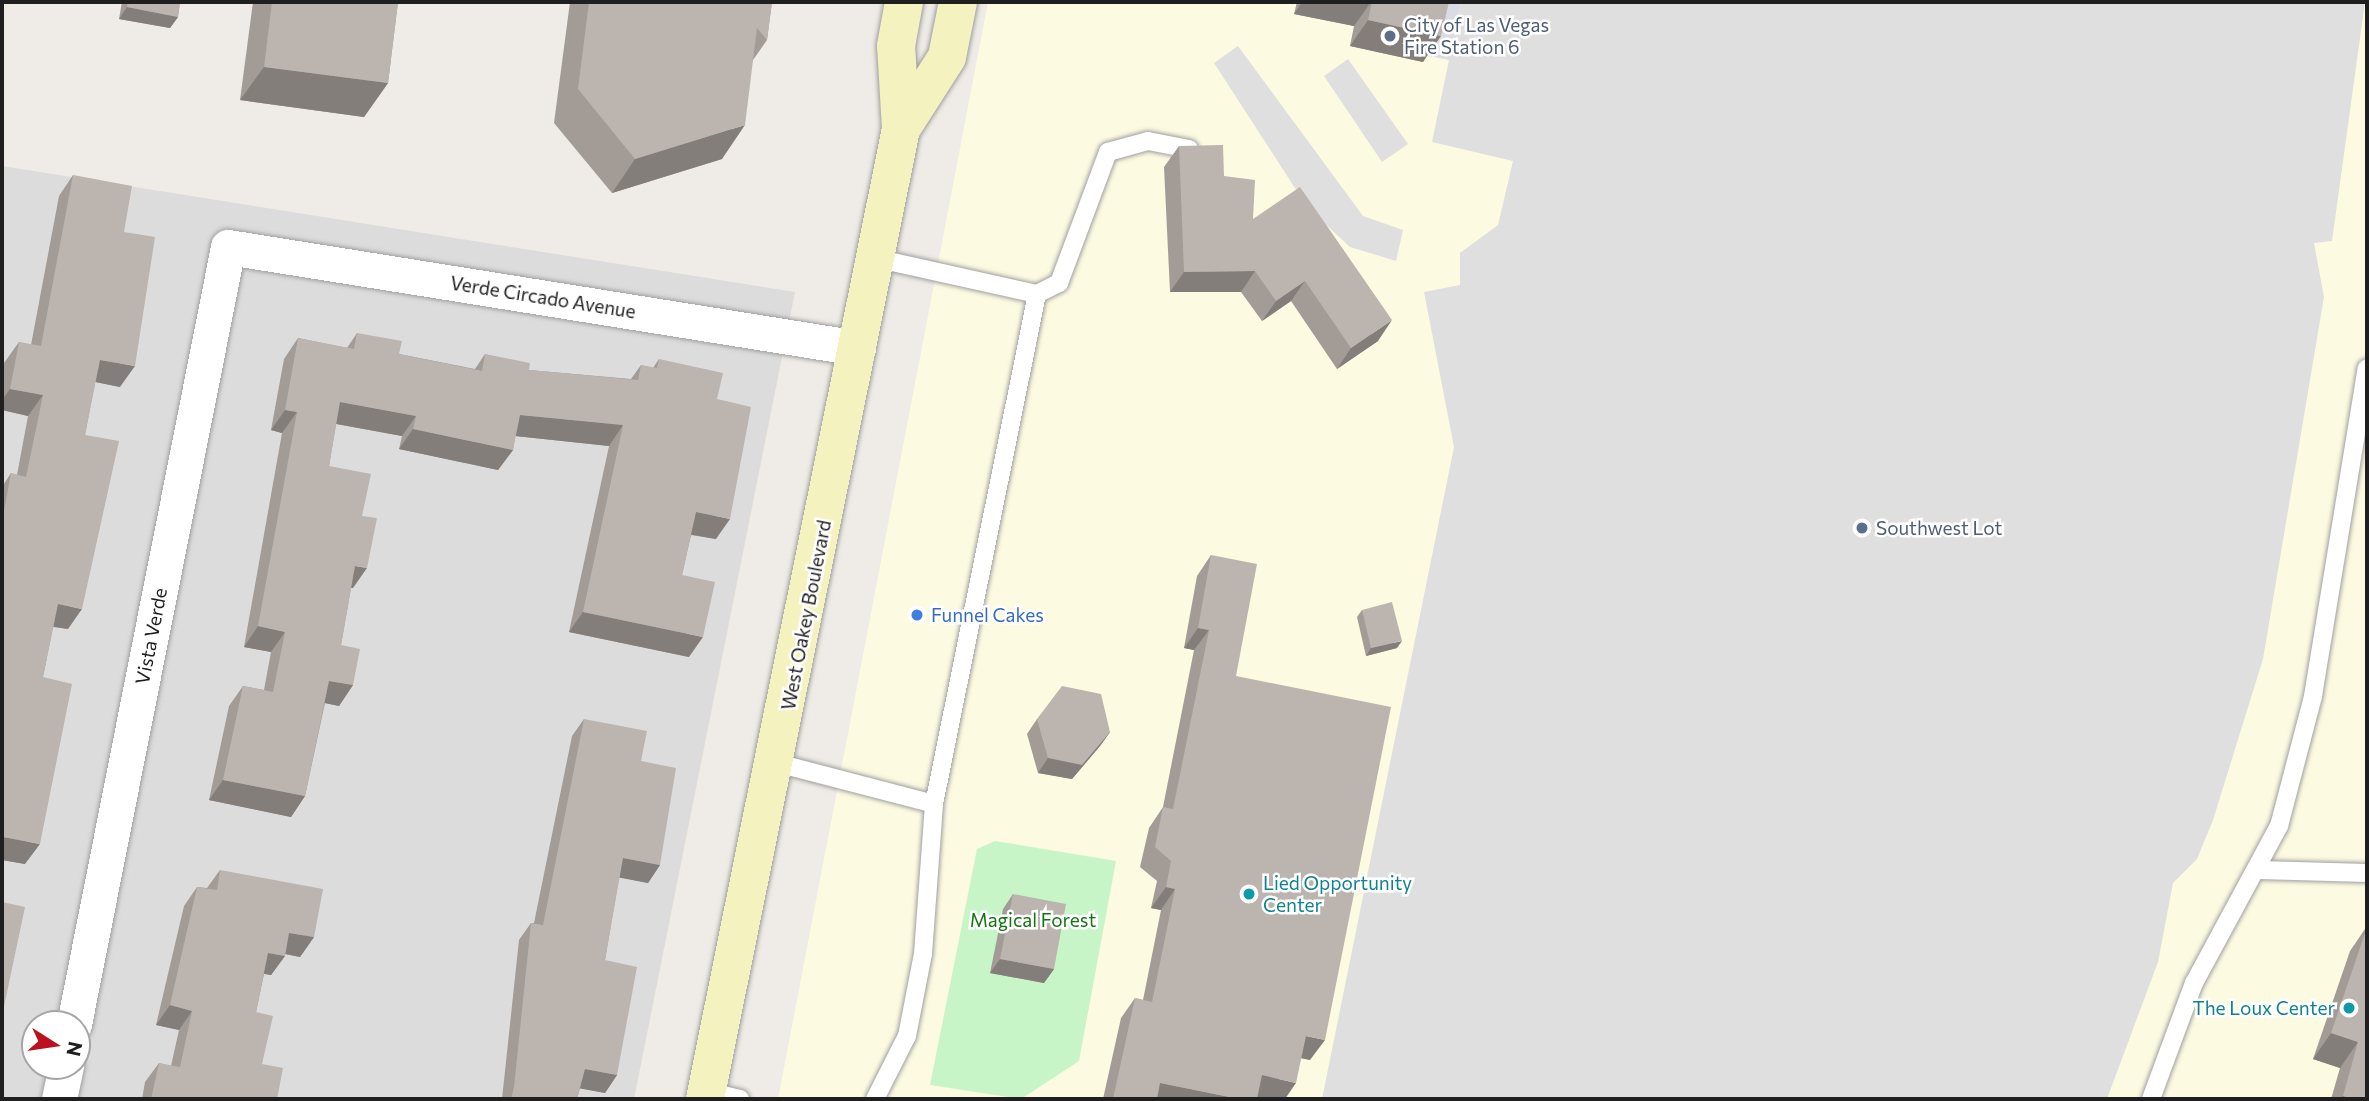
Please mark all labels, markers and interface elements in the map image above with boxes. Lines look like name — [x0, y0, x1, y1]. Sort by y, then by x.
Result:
place label: City of Las Vegas Fire Station 6 — [1404, 14, 1549, 58]
marker: City of Las Vegas Fire Station 6 — [1382, 28, 1398, 44]
street label: Verde Circado Avenue — [449, 271, 637, 323]
place label: Southwest Lot — [1876, 517, 2002, 539]
street label: West Oakey Boulevard — [776, 518, 836, 712]
marker: Southwest Lot — [1854, 520, 1870, 536]
street label: Vista Verde — [130, 586, 172, 686]
place label: Funnel Cakes — [931, 604, 1044, 626]
marker: Funnel Cakes — [909, 607, 925, 623]
place label: Lied Opportunity Center — [1263, 872, 1412, 916]
marker: Lied Opportunity Center — [1241, 886, 1257, 902]
park label: Magical Forest — [970, 909, 1096, 931]
place label: The Loux Center — [2192, 997, 2335, 1019]
marker: The Loux Center — [2341, 1000, 2357, 1016]
north arrow — [21, 1010, 91, 1080]
text: N — [62, 1040, 88, 1058]

